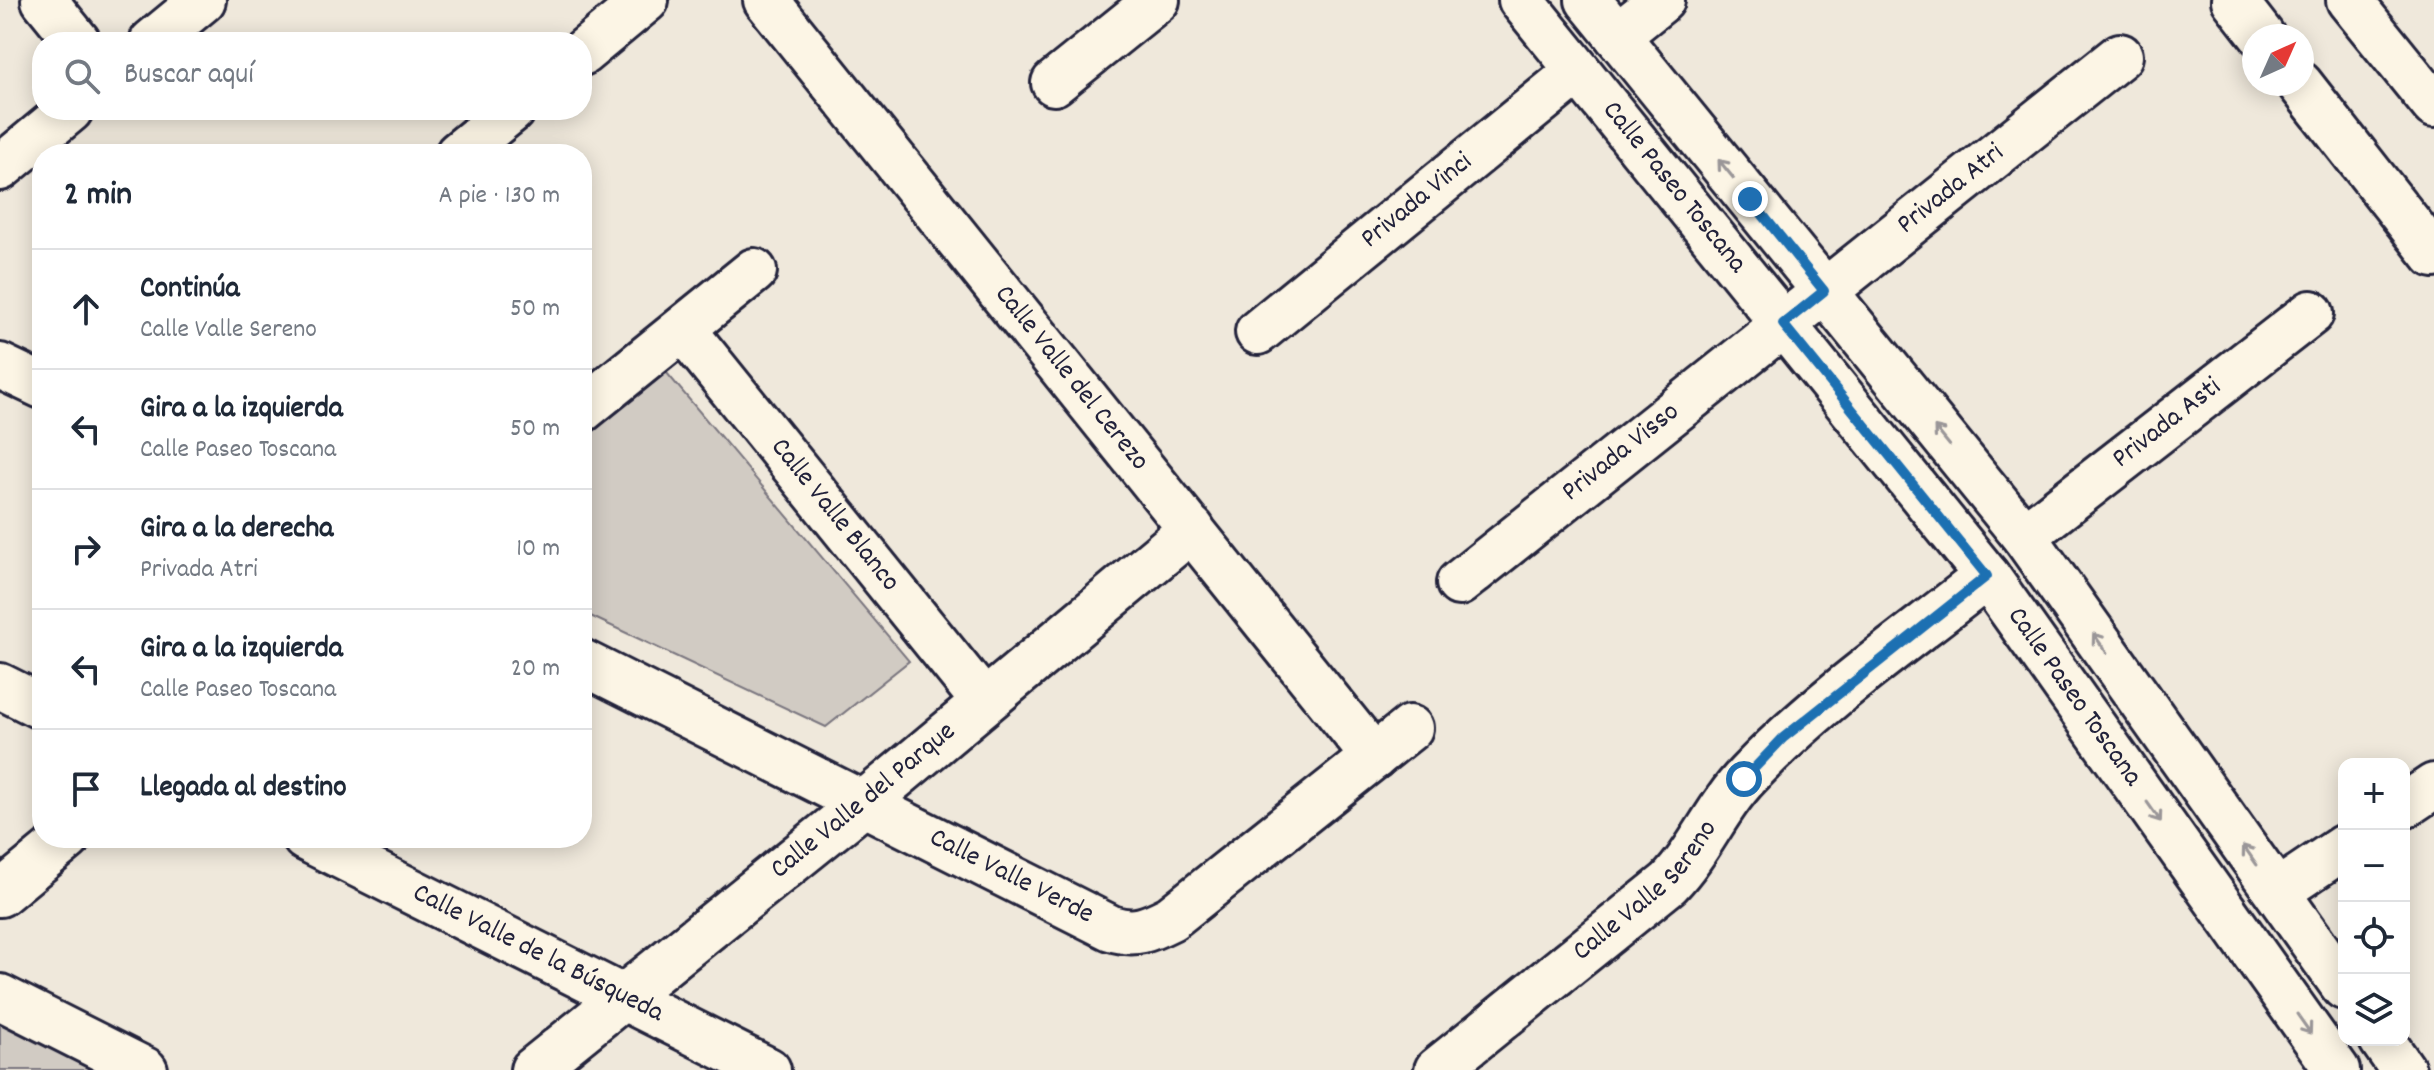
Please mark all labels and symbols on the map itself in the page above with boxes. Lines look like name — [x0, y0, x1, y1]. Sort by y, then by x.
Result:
north arrow — [2242, 24, 2314, 96]
street label: Calle Paseo Toscana — [1591, 93, 1756, 284]
street label: Privada Atri — [1890, 135, 2014, 245]
street label: Privada Vinci — [1353, 144, 1482, 260]
one-way arrow — [1717, 159, 1734, 180]
route end — [1732, 181, 1768, 217]
street label: Calle Valle del Cerezo — [983, 277, 1157, 480]
street label: Privada Asti — [2105, 369, 2231, 479]
street label: Privada Visso — [1554, 394, 1689, 513]
one-way arrow — [1934, 426, 1951, 447]
street label: Calle Valle Blanco — [759, 430, 908, 601]
street label: Calle Paseo Toscana — [1996, 600, 2151, 796]
one-way arrow — [2091, 633, 2108, 654]
street label: Calle Valle del Parque — [763, 714, 966, 890]
route start — [1726, 761, 1762, 797]
one-way arrow — [2146, 800, 2162, 822]
street label: Calle Valle Sereno — [1565, 813, 1729, 972]
street label: Calle Valle Verde — [922, 819, 1100, 936]
one-way arrow — [2242, 844, 2258, 866]
street label: Calle Valle de la Búsqueda — [405, 875, 671, 1035]
one-way arrow — [2295, 1013, 2312, 1034]

